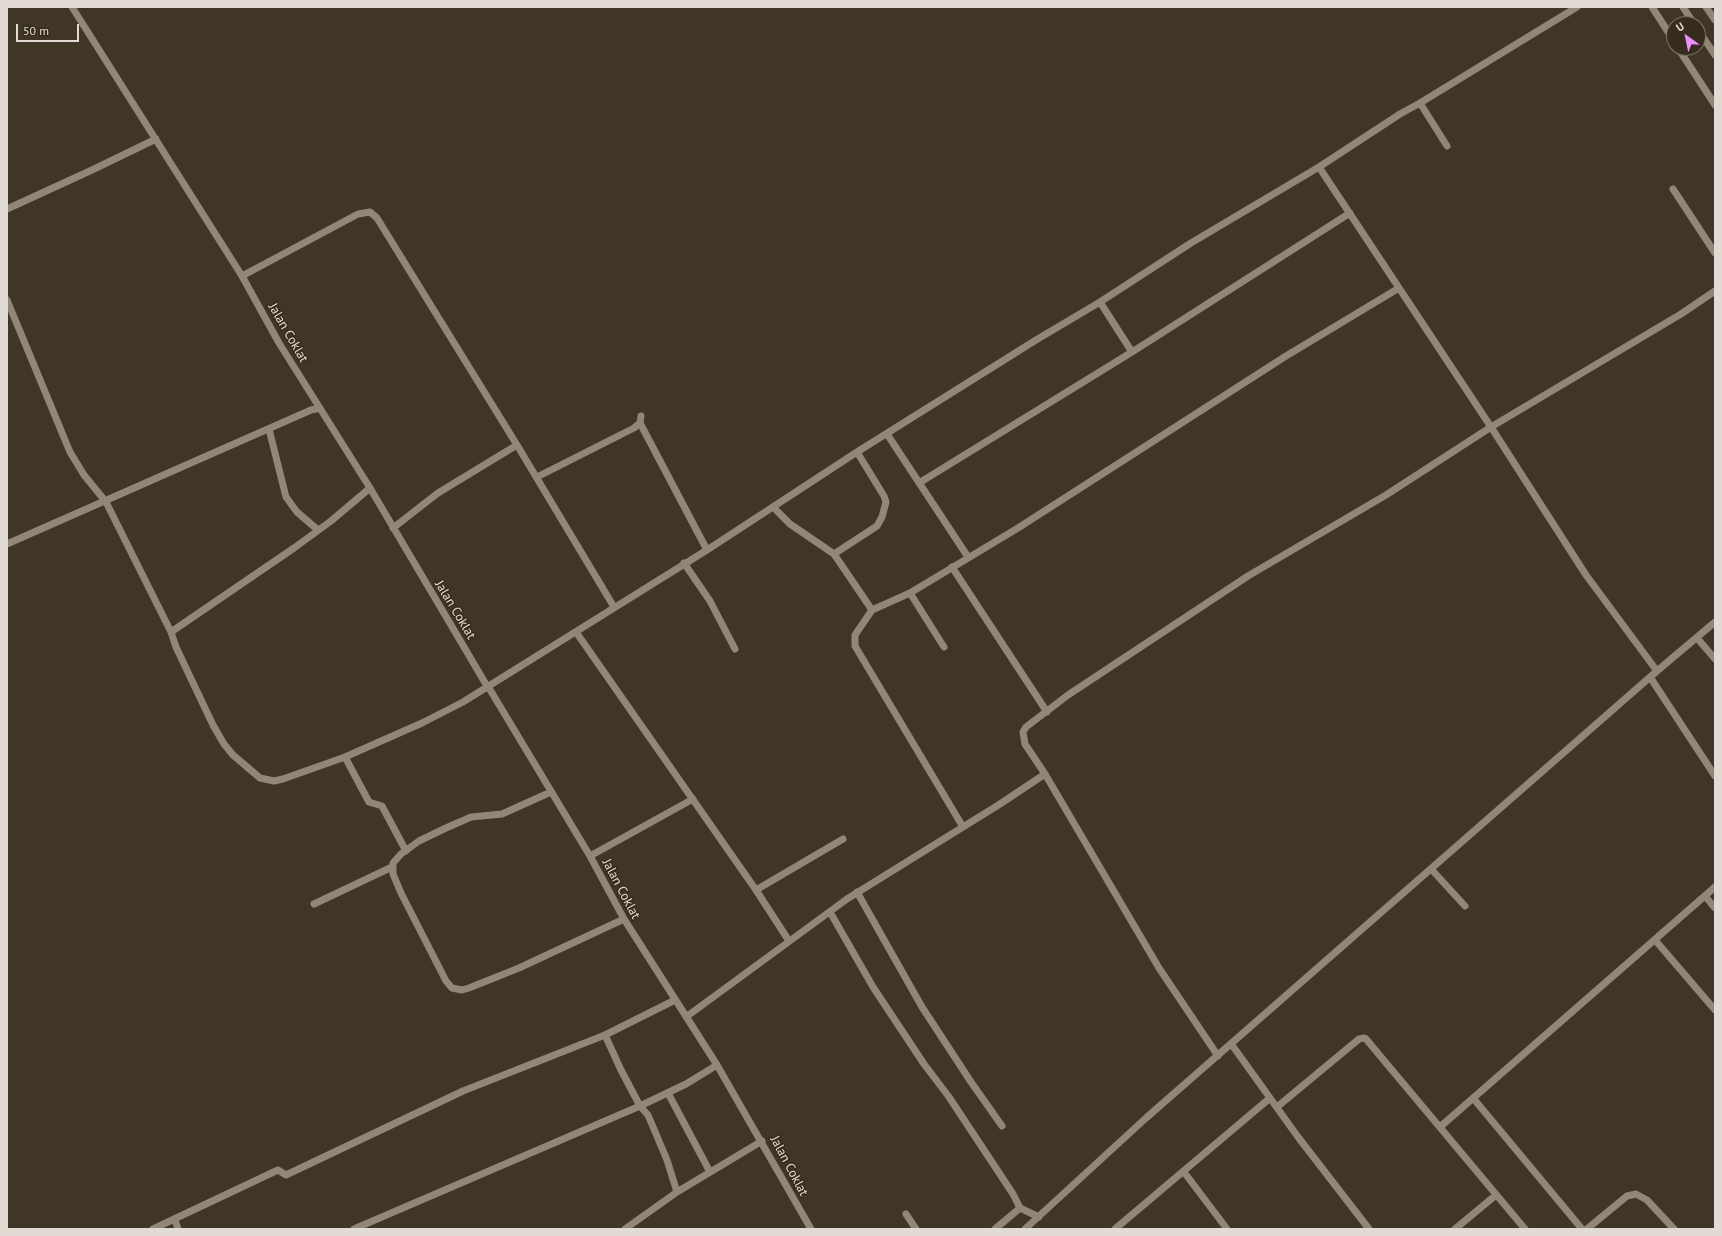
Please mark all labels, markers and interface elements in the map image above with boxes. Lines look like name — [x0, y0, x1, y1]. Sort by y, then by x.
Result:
scale bar — [18, 16, 81, 42]
north arrow — [1666, 16, 1706, 56]
text: U — [1673, 19, 1687, 35]
text: 50 m — [23, 23, 49, 38]
street label: Jalan Coklat — [265, 301, 311, 365]
street label: Jalan Coklat — [431, 578, 479, 642]
street label: Jalan Coklat — [599, 856, 643, 922]
street label: Jalan Coklat — [767, 1133, 811, 1199]

